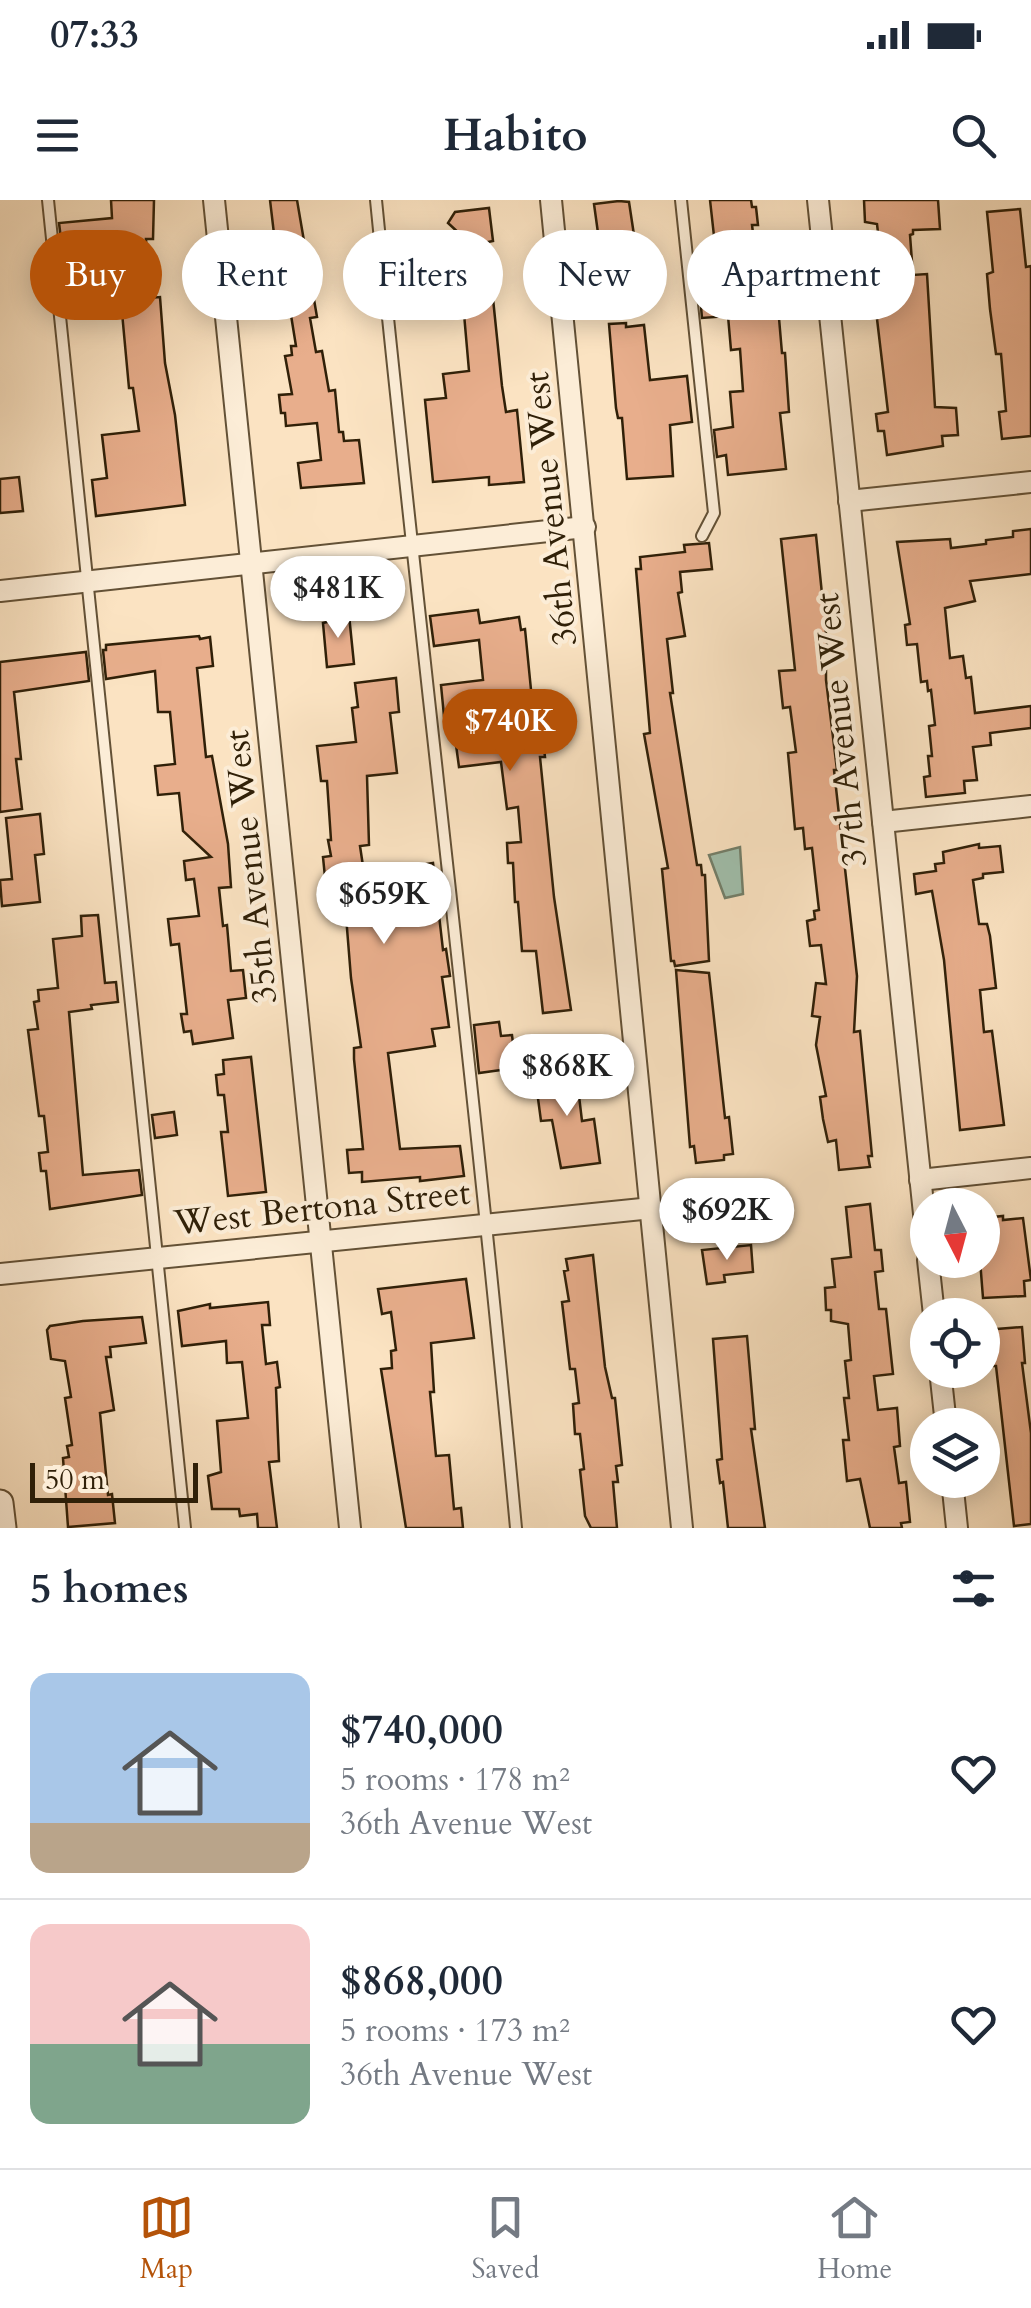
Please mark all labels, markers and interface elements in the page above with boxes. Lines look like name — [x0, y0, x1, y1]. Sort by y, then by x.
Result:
text: 07:33 — [50, 9, 139, 61]
text: Habito — [443, 105, 588, 166]
icon: menu — [30, 108, 85, 163]
icon: search — [946, 108, 1001, 163]
chip: Buy — [30, 230, 162, 320]
chip: Rent — [182, 230, 323, 320]
chip: Filters — [343, 230, 503, 320]
chip: New — [523, 230, 667, 320]
chip: Apartment — [687, 230, 915, 320]
street label: 36th Avenue West — [513, 369, 589, 649]
pin: $481K — [268, 556, 408, 641]
text: $481K — [292, 566, 384, 610]
street label: 37th Avenue West — [803, 590, 879, 870]
pin: $740K — [440, 689, 580, 774]
text: $740K — [464, 699, 556, 743]
street label: 35th Avenue West — [213, 727, 289, 1007]
pin: $659K — [314, 862, 454, 947]
text: $659K — [338, 872, 430, 916]
pin: $868K — [497, 1034, 637, 1119]
text: $868K — [521, 1044, 613, 1088]
street label: West Bertona Street — [171, 1169, 473, 1248]
pin: $692K — [657, 1178, 797, 1263]
text: $692K — [681, 1188, 773, 1232]
north arrow — [910, 1188, 1000, 1278]
map controls — [910, 1188, 1000, 1498]
button: locate — [910, 1298, 1000, 1388]
button: layers — [910, 1408, 1000, 1498]
scale bar — [30, 1458, 198, 1502]
text: 50 m — [45, 1461, 105, 1499]
text: 5 homes — [30, 1560, 188, 1617]
icon: filters — [946, 1561, 1001, 1616]
text: $740,000 — [340, 1701, 503, 1758]
icon: home — [110, 1713, 230, 1833]
icon: heart — [946, 1746, 1001, 1801]
text: 5 rooms · 178 m² — [340, 1758, 570, 1802]
text: 36th Avenue West — [340, 1802, 592, 1846]
text: $868,000 — [340, 1952, 503, 2009]
icon: home — [110, 1964, 230, 2084]
icon: heart — [946, 1997, 1001, 2052]
text: 5 rooms · 173 m² — [340, 2009, 570, 2053]
text: 36th Avenue West — [340, 2053, 592, 2097]
tab: Map — [139, 2190, 194, 2288]
tab: Saved — [472, 2190, 539, 2288]
tab: Home — [817, 2190, 892, 2288]

